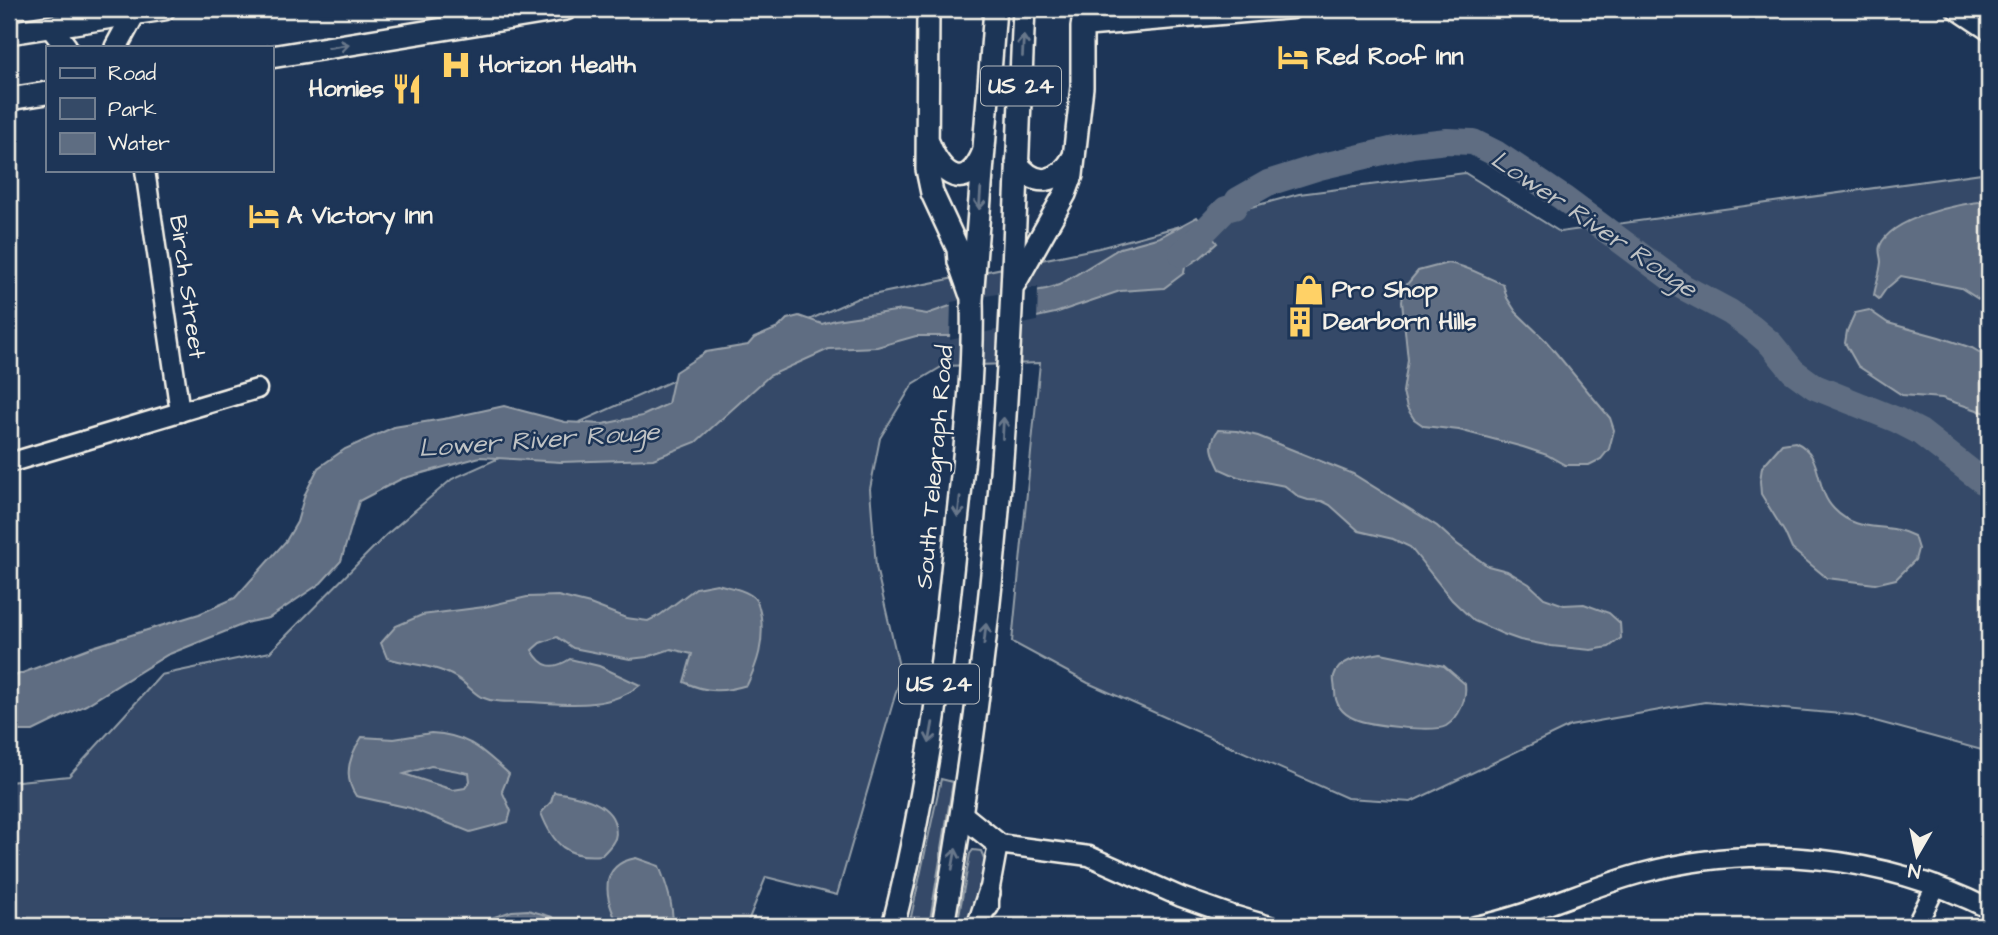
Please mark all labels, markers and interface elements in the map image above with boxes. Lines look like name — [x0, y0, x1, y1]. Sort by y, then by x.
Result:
one-way arrow — [1016, 34, 1029, 57]
one-way arrow — [327, 39, 350, 52]
hotel icon: Red Roof Inn — [1276, 40, 1310, 74]
place label: Red Roof Inn — [1316, 40, 1464, 74]
legend — [46, 46, 273, 172]
hospital icon: Horizon Health — [439, 48, 473, 82]
place label: Horizon Health — [479, 48, 637, 82]
text: Road — [108, 59, 156, 88]
road number: US 24 — [981, 66, 1061, 106]
place label: Homies — [309, 72, 384, 106]
restaurant icon: Homies — [390, 72, 424, 106]
text: Park — [108, 95, 157, 124]
text: Water — [108, 129, 170, 158]
water label: Lower River Rouge — [1483, 142, 1706, 308]
one-way arrow — [973, 187, 986, 210]
hotel icon: A Victory Inn — [247, 199, 281, 233]
place label: A Victory Inn — [287, 199, 433, 235]
street label: Birch Street — [160, 213, 214, 361]
shop icon: Pro Shop — [1292, 273, 1326, 307]
place label: Pro Shop — [1332, 273, 1438, 307]
building icon: Dearborn Hills — [1283, 305, 1317, 339]
place label: Dearborn Hills — [1323, 305, 1477, 339]
street label: South Telegraph Road — [907, 344, 964, 591]
water label: Lower River Rouge — [417, 414, 662, 467]
one-way arrow — [997, 417, 1010, 440]
one-way arrow — [952, 495, 965, 518]
one-way arrow — [979, 623, 992, 646]
road number: US 24 — [899, 664, 979, 704]
one-way arrow — [924, 721, 938, 744]
north arrow — [1882, 820, 1952, 890]
one-way arrow — [948, 848, 961, 871]
text: N — [1906, 856, 1923, 885]

